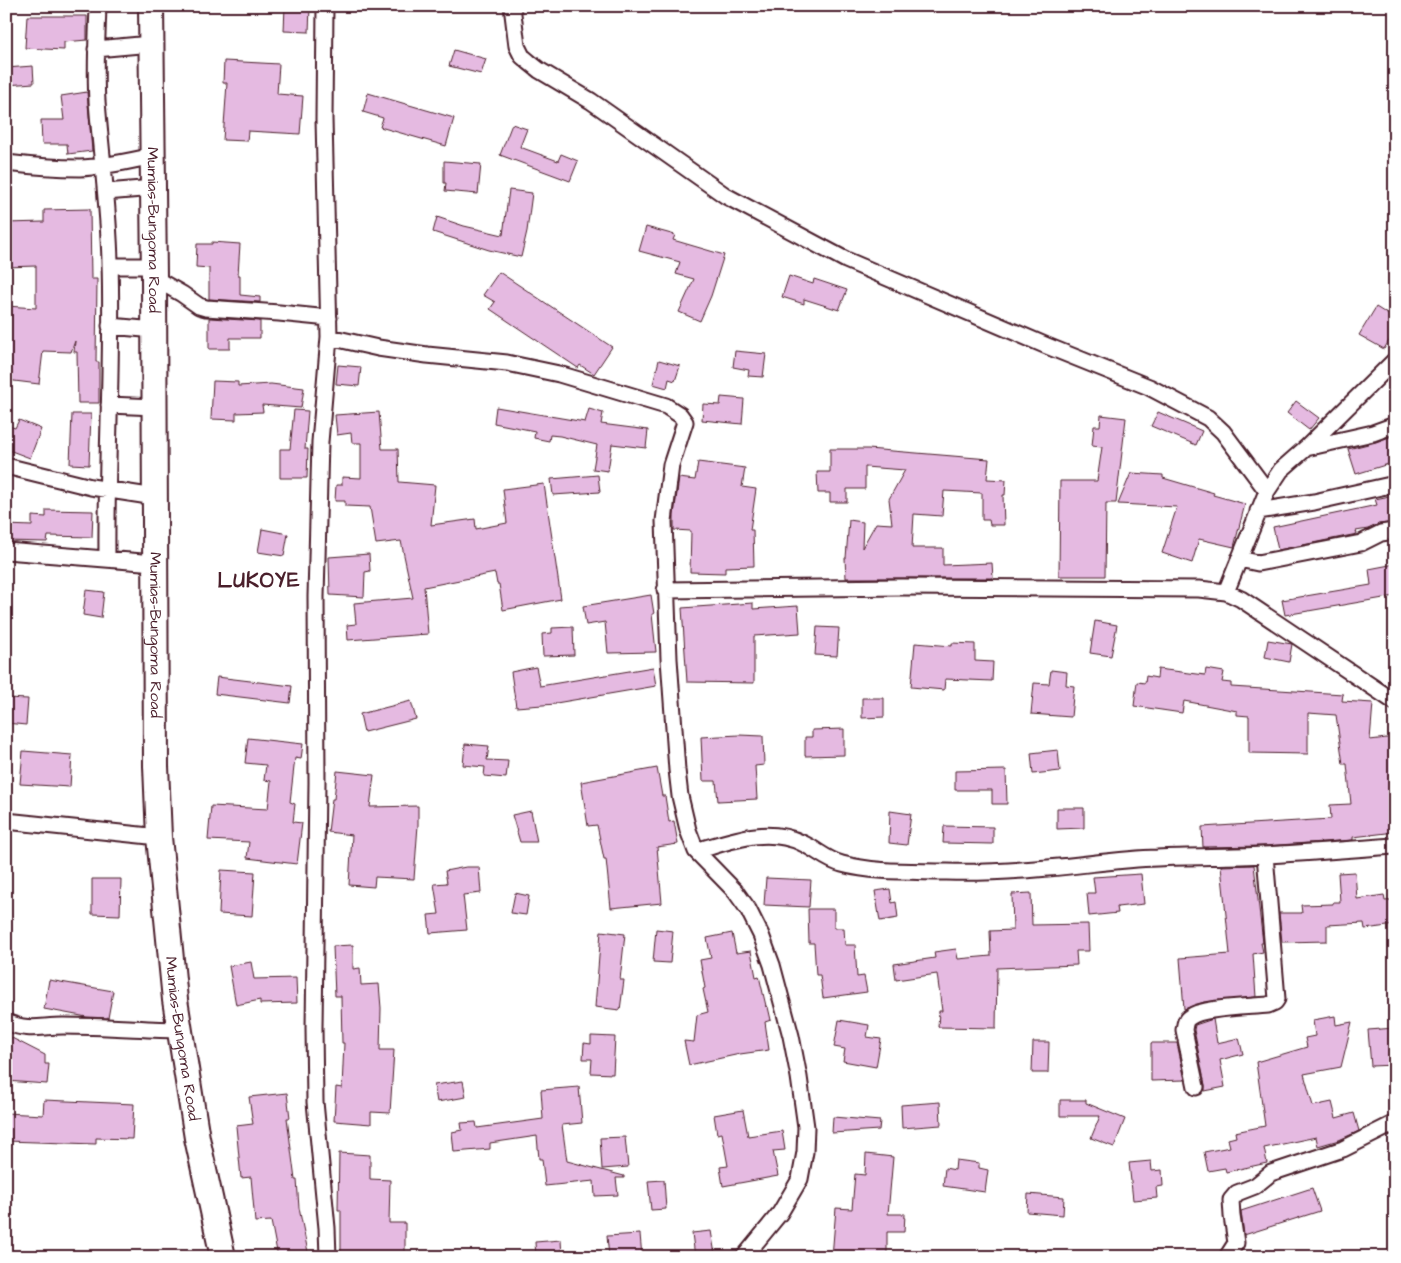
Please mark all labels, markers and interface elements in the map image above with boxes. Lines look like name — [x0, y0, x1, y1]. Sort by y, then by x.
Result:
street label: Mumias-Bungoma Road — [141, 147, 165, 313]
street label: Mumias-Bungoma Road — [143, 552, 167, 718]
district label: LUKOYE — [218, 566, 300, 595]
street label: Mumias-Bungoma Road — [160, 955, 205, 1122]

